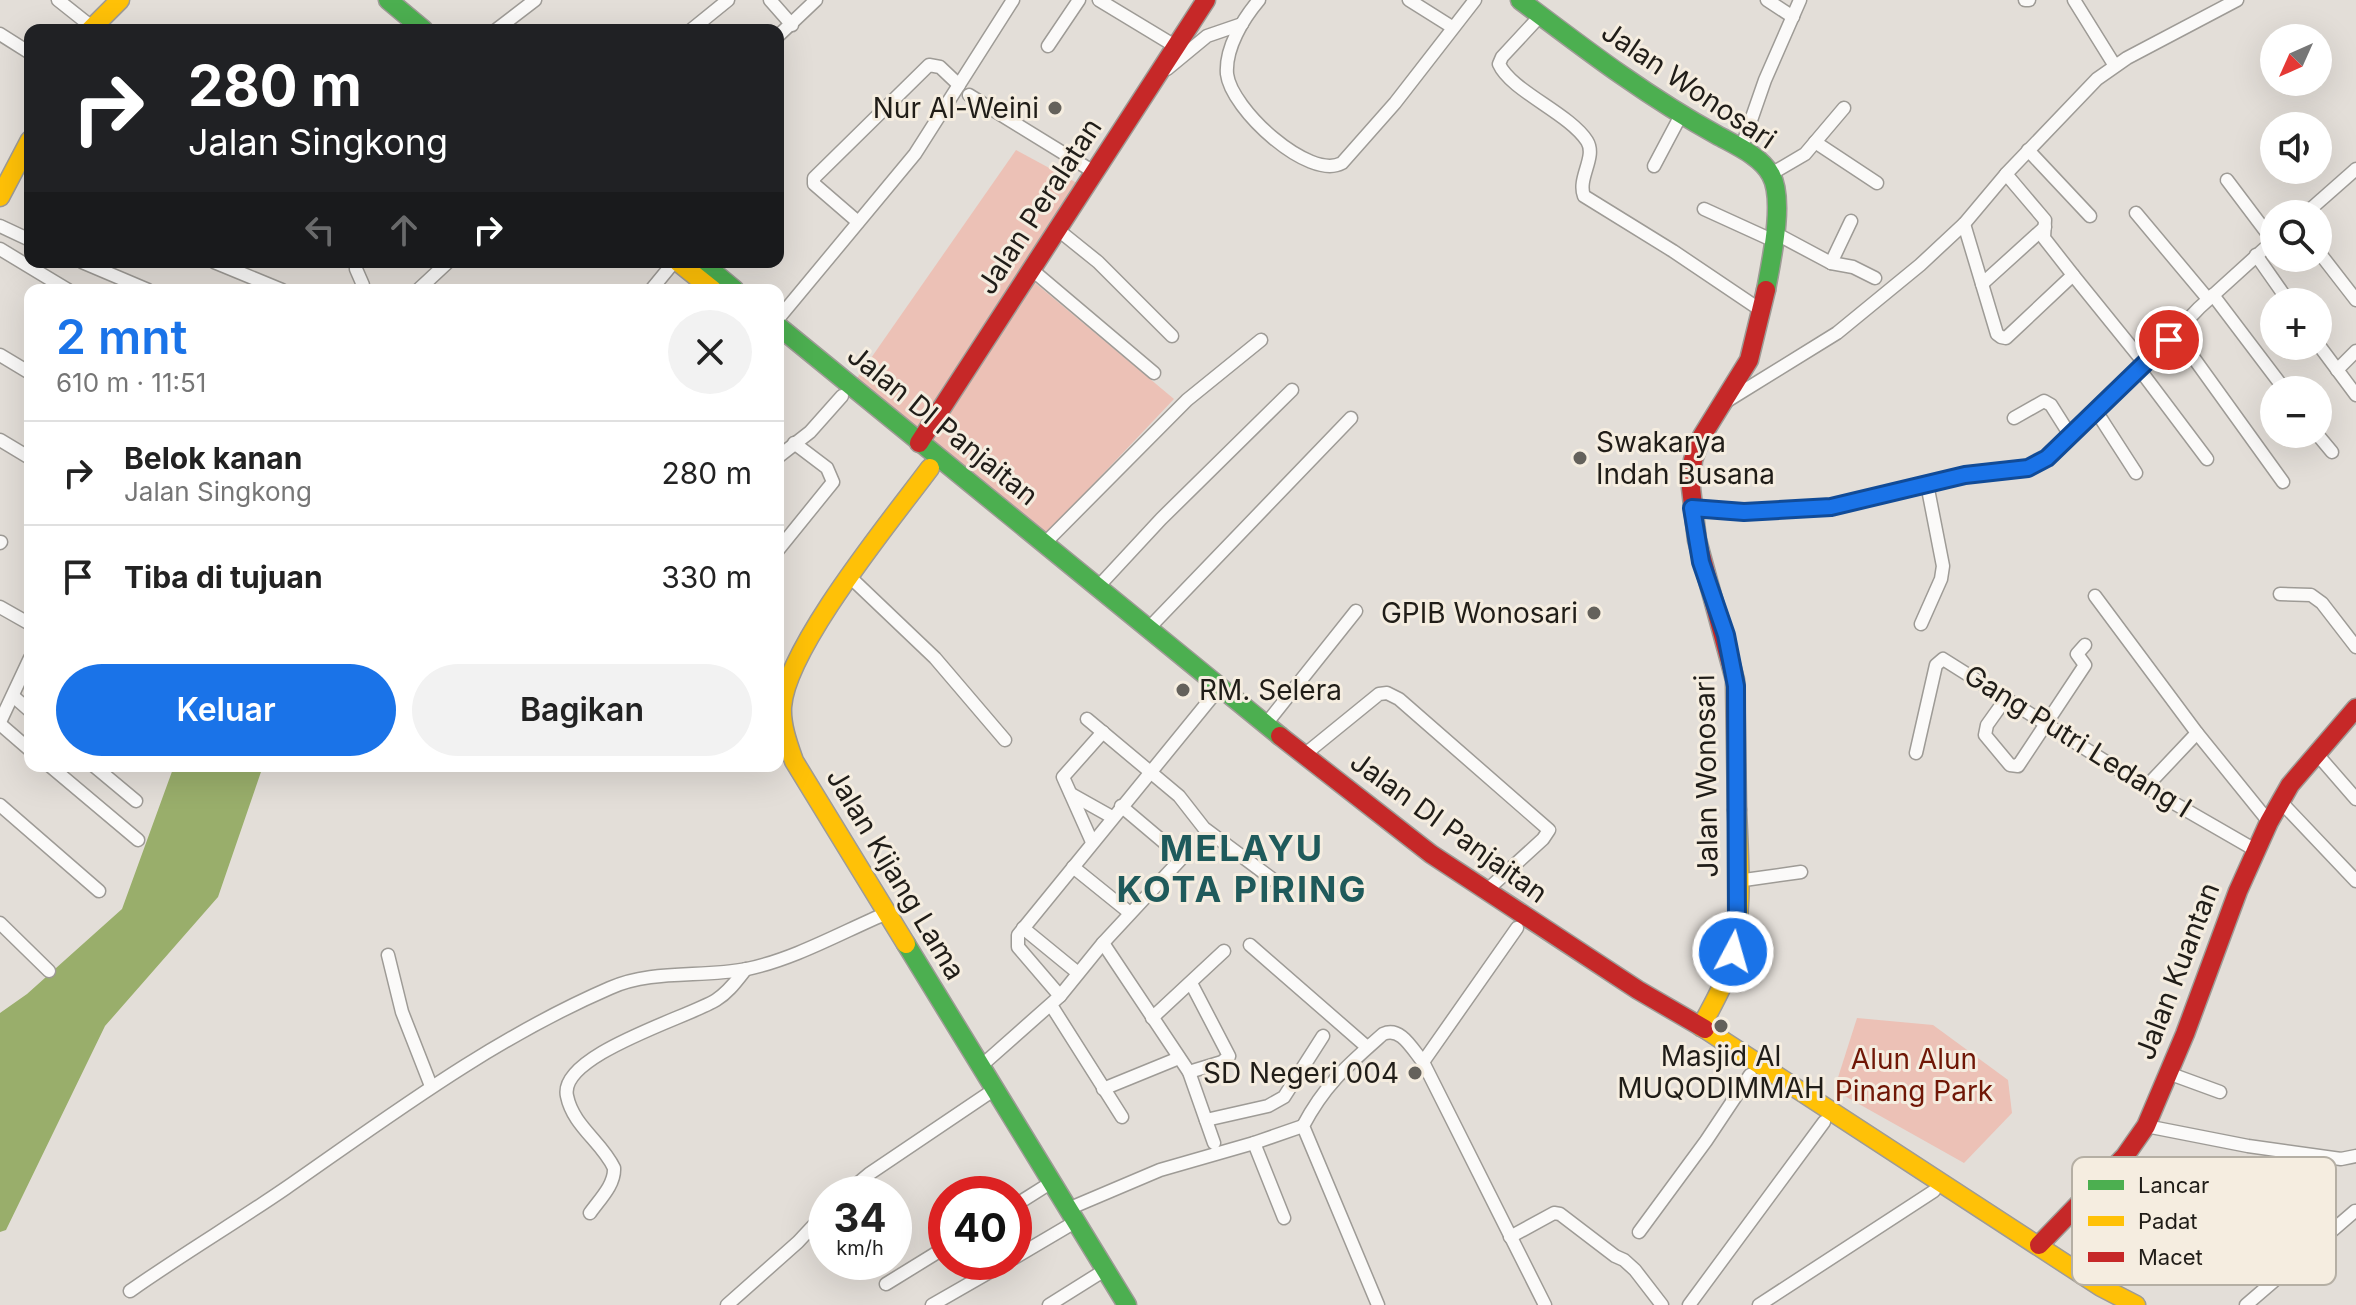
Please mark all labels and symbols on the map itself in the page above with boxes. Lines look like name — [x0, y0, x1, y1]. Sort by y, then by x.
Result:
street label: Jalan Wonosari — [1595, 14, 1783, 156]
north arrow — [2260, 24, 2332, 96]
place label: Nur Al-Weini — [873, 91, 1039, 125]
marker: Nur Al-Weini — [1046, 99, 1064, 117]
street label: Jalan Peralatan — [969, 112, 1109, 300]
pin — [2135, 306, 2203, 374]
street label: Jalan DI Panjaitan — [841, 338, 1045, 512]
place label: Swakarya Indah Busana — [1596, 425, 1775, 491]
marker: Swakarya Indah Busana — [1571, 449, 1589, 467]
place label: GPIB Wonosari — [1381, 596, 1578, 630]
marker: GPIB Wonosari — [1585, 604, 1603, 622]
street label: Gang Putri Ledang I — [1958, 657, 2198, 825]
place label: RM. Selera — [1199, 673, 1342, 707]
street label: Jalan Wonosari — [1687, 674, 1725, 878]
marker: RM. Selera — [1174, 681, 1192, 699]
street label: Jalan DI Panjaitan — [1344, 744, 1554, 910]
street label: Jalan Kijang Lama — [819, 762, 973, 986]
district label: MELAYU KOTA PIRING — [1117, 826, 1367, 911]
street label: Jalan Kuantan — [2128, 878, 2226, 1064]
position arrow — [1691, 910, 1775, 994]
marker: Masjid Al MUQODIMMAH — [1712, 1017, 1730, 1035]
place label: Masjid Al MUQODIMMAH — [1617, 1039, 1825, 1105]
park label: Alun Alun Pinang Park — [1835, 1042, 1993, 1108]
place label: SD Negeri 004 — [1203, 1056, 1399, 1090]
marker: SD Negeri 004 — [1406, 1064, 1424, 1082]
legend — [2072, 1157, 2336, 1285]
text: Lancar — [2138, 1172, 2209, 1198]
speed limit sign: 40 — [928, 1176, 1032, 1280]
text: Padat — [2138, 1208, 2197, 1234]
text: Macet — [2138, 1244, 2203, 1270]

